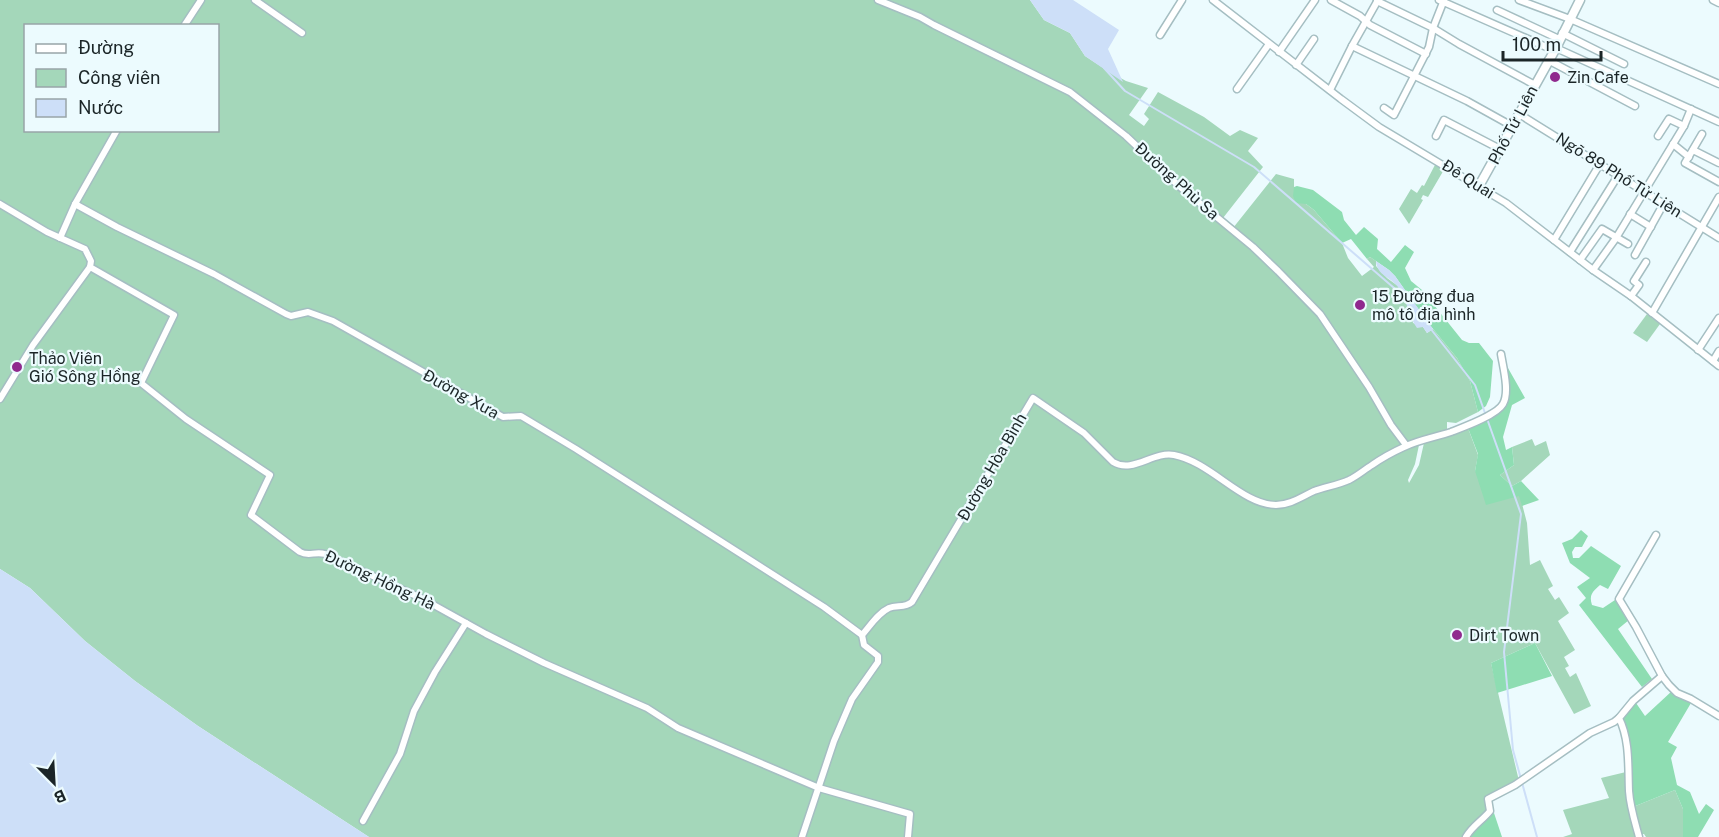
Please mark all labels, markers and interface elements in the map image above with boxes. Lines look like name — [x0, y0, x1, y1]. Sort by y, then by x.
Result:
legend — [24, 24, 219, 132]
scale bar — [1503, 24, 1600, 62]
text: 100 m — [1512, 34, 1561, 55]
text: Đường — [78, 37, 135, 58]
text: Công viên — [78, 67, 161, 88]
place label: Zin Cafe — [1567, 68, 1629, 87]
marker: Zin Cafe — [1548, 70, 1562, 84]
street label: Phố Tứ Liên — [1484, 82, 1542, 168]
text: Nước — [78, 97, 123, 118]
street label: Ngõ 89 Phố Tử Liên — [1552, 128, 1686, 222]
street label: Đường Phù Sa — [1131, 138, 1223, 224]
street label: Đê Quai — [1438, 156, 1498, 202]
place label: 15 Đường đua mô tô địa hình — [1372, 287, 1476, 324]
marker: 15 Đường đua mô tô địa hình — [1353, 298, 1367, 312]
place label: Thảo Viên Gió Sông Hồng — [29, 349, 141, 386]
marker: Thảo Viên Gió Sông Hồng — [10, 360, 24, 374]
street label: Đường Xưa — [420, 365, 502, 423]
street label: Đường Hòa Bình — [953, 410, 1031, 524]
street label: Đường Hồng Hà — [322, 546, 438, 614]
place label: Dirt Town — [1469, 626, 1539, 645]
marker: Dirt Town — [1450, 628, 1464, 642]
north arrow — [24, 753, 84, 813]
text: B — [51, 785, 69, 807]

